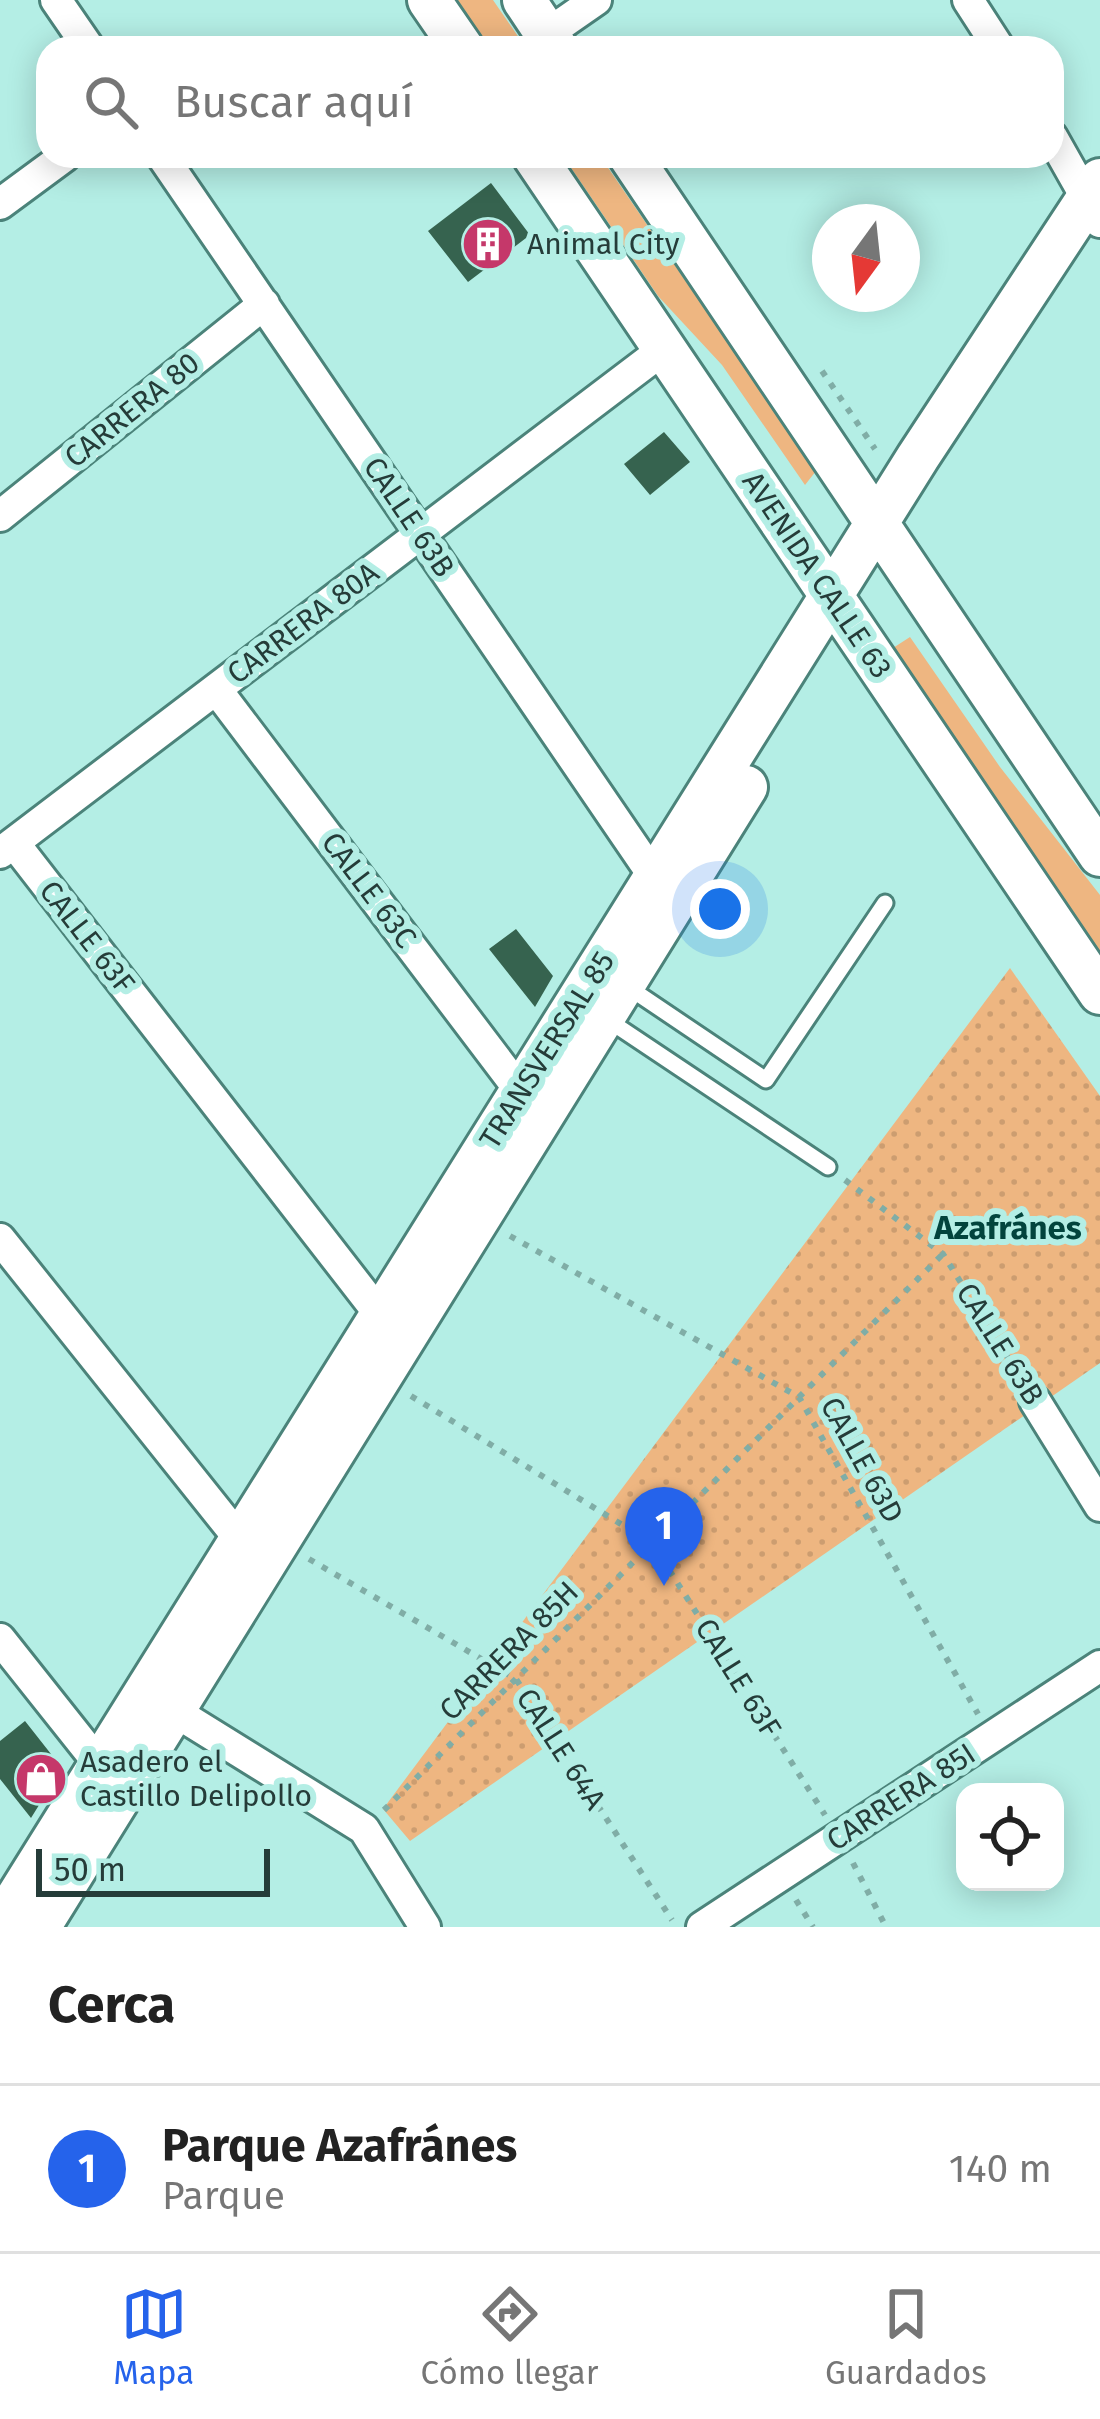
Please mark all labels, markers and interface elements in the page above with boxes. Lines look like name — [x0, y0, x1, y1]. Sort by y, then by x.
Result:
search box — [36, 36, 1064, 168]
icon: search — [78, 69, 144, 135]
text: Buscar aquí — [174, 75, 414, 129]
north arrow — [812, 204, 920, 312]
building icon: Animal City — [460, 216, 516, 272]
place label: Animal City — [527, 226, 680, 262]
street label: CARRERA 80 — [57, 345, 207, 475]
street label: CALLE 63B — [356, 450, 462, 584]
street label: AVENIDA CALLE 63 — [735, 465, 899, 685]
street label: CARRERA 80A — [220, 554, 386, 692]
street label: CALLE 63C — [314, 825, 424, 955]
street label: CALLE 63F — [32, 873, 142, 1001]
your location — [690, 879, 750, 939]
street label: TRANSVERSAL 85 — [472, 945, 622, 1155]
district label: Azafránes — [933, 1208, 1082, 1248]
street label: CALLE 63B — [948, 1276, 1052, 1412]
street label: CALLE 63D — [813, 1391, 911, 1529]
pin: 1 — [625, 1487, 703, 1586]
street label: CARRERA 85H — [432, 1574, 586, 1728]
street label: CALLE 63F — [687, 1612, 789, 1744]
street label: CALLE 64A — [509, 1682, 614, 1817]
street label: CARRERA 85I — [820, 1736, 982, 1858]
place label: Asadero el Castillo Delipollo — [80, 1744, 312, 1814]
shop icon: Asadero el Castillo Delipollo — [13, 1751, 69, 1807]
map controls — [956, 1783, 1064, 1891]
button: locate — [956, 1783, 1064, 1891]
scale bar — [36, 1843, 270, 1896]
text: 50 m — [54, 1850, 126, 1890]
text: Cerca — [48, 1974, 175, 2036]
text: Parque Azafránes — [162, 2119, 517, 2173]
text: 1 — [78, 2146, 96, 2192]
text: 140 m — [949, 2146, 1052, 2192]
text: Parque — [162, 2173, 285, 2219]
tab: Mapa — [113, 2281, 194, 2393]
tab: Cómo llegar — [421, 2281, 598, 2393]
tab: Guardados — [825, 2281, 987, 2393]

